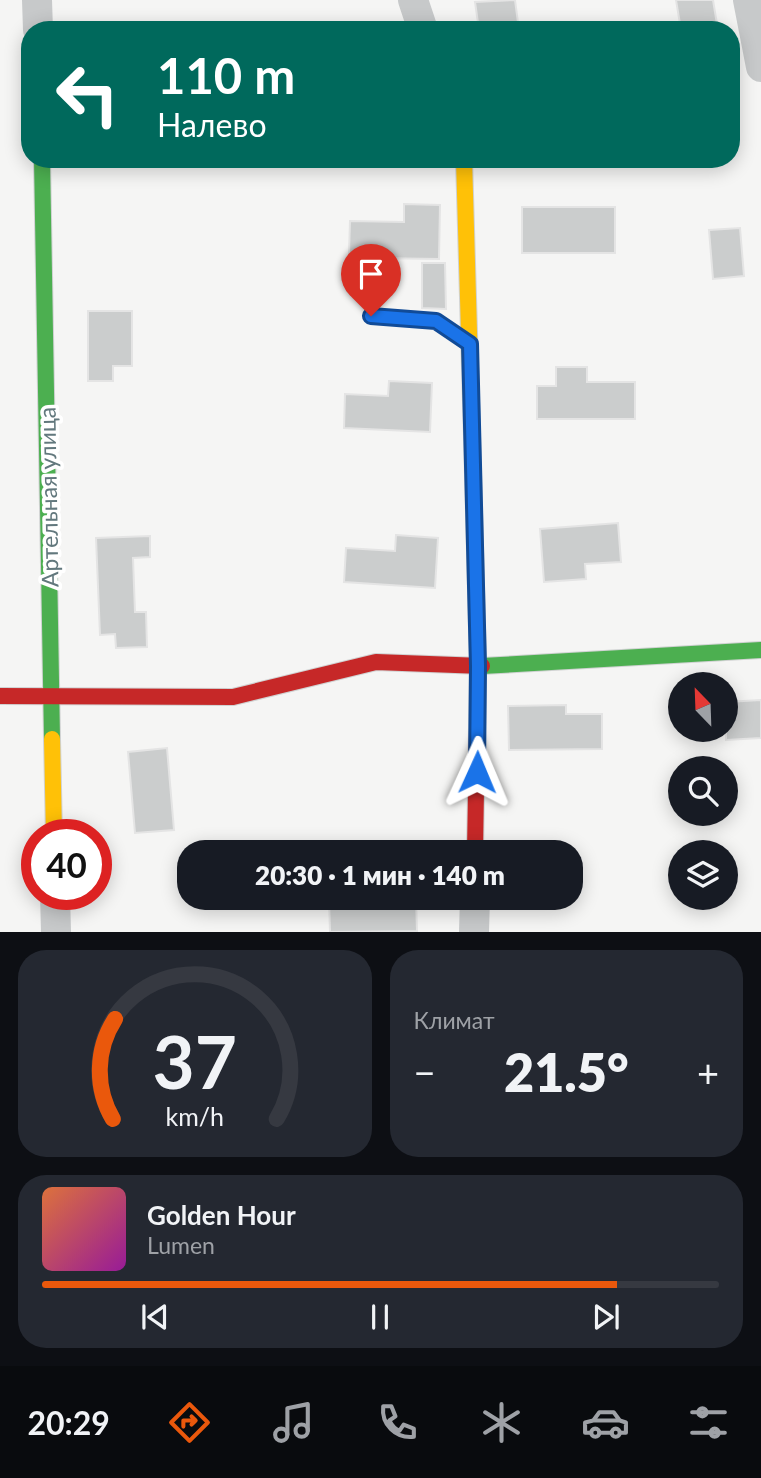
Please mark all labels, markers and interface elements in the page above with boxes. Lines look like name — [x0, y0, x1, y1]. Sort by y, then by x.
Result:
text: 110 m — [157, 46, 295, 104]
icon: left — [42, 49, 133, 140]
text: Налево — [157, 105, 267, 144]
pin — [341, 244, 401, 316]
icon: arrive — [352, 255, 390, 293]
street label: Артельная улица — [32, 407, 64, 587]
north arrow — [668, 672, 738, 742]
map controls — [668, 672, 738, 910]
position arrow — [440, 735, 514, 809]
button: search — [668, 756, 738, 826]
speed limit sign: 40 — [21, 819, 112, 910]
button: layers — [668, 840, 738, 910]
text: 20:30 · 1 мин · 140 m — [255, 859, 505, 891]
text: Климат — [414, 1006, 495, 1034]
text: 37 — [153, 1018, 237, 1106]
text: 21.5° — [504, 1041, 629, 1103]
text: − — [414, 1049, 436, 1095]
text: + — [697, 1049, 719, 1095]
text: km/h — [165, 1101, 224, 1131]
text: Golden Hour — [147, 1199, 296, 1231]
text: Lumen — [147, 1231, 215, 1259]
icon: previous — [136, 1298, 174, 1336]
icon: pause — [361, 1298, 399, 1336]
icon: next — [587, 1298, 625, 1336]
icon: directions — [165, 1398, 214, 1447]
icon: music — [269, 1398, 318, 1447]
icon: phone — [373, 1398, 422, 1447]
icon: climate — [477, 1398, 526, 1447]
icon: car — [581, 1398, 630, 1447]
icon: filters — [684, 1398, 733, 1447]
text: 20:29 — [27, 1403, 110, 1442]

